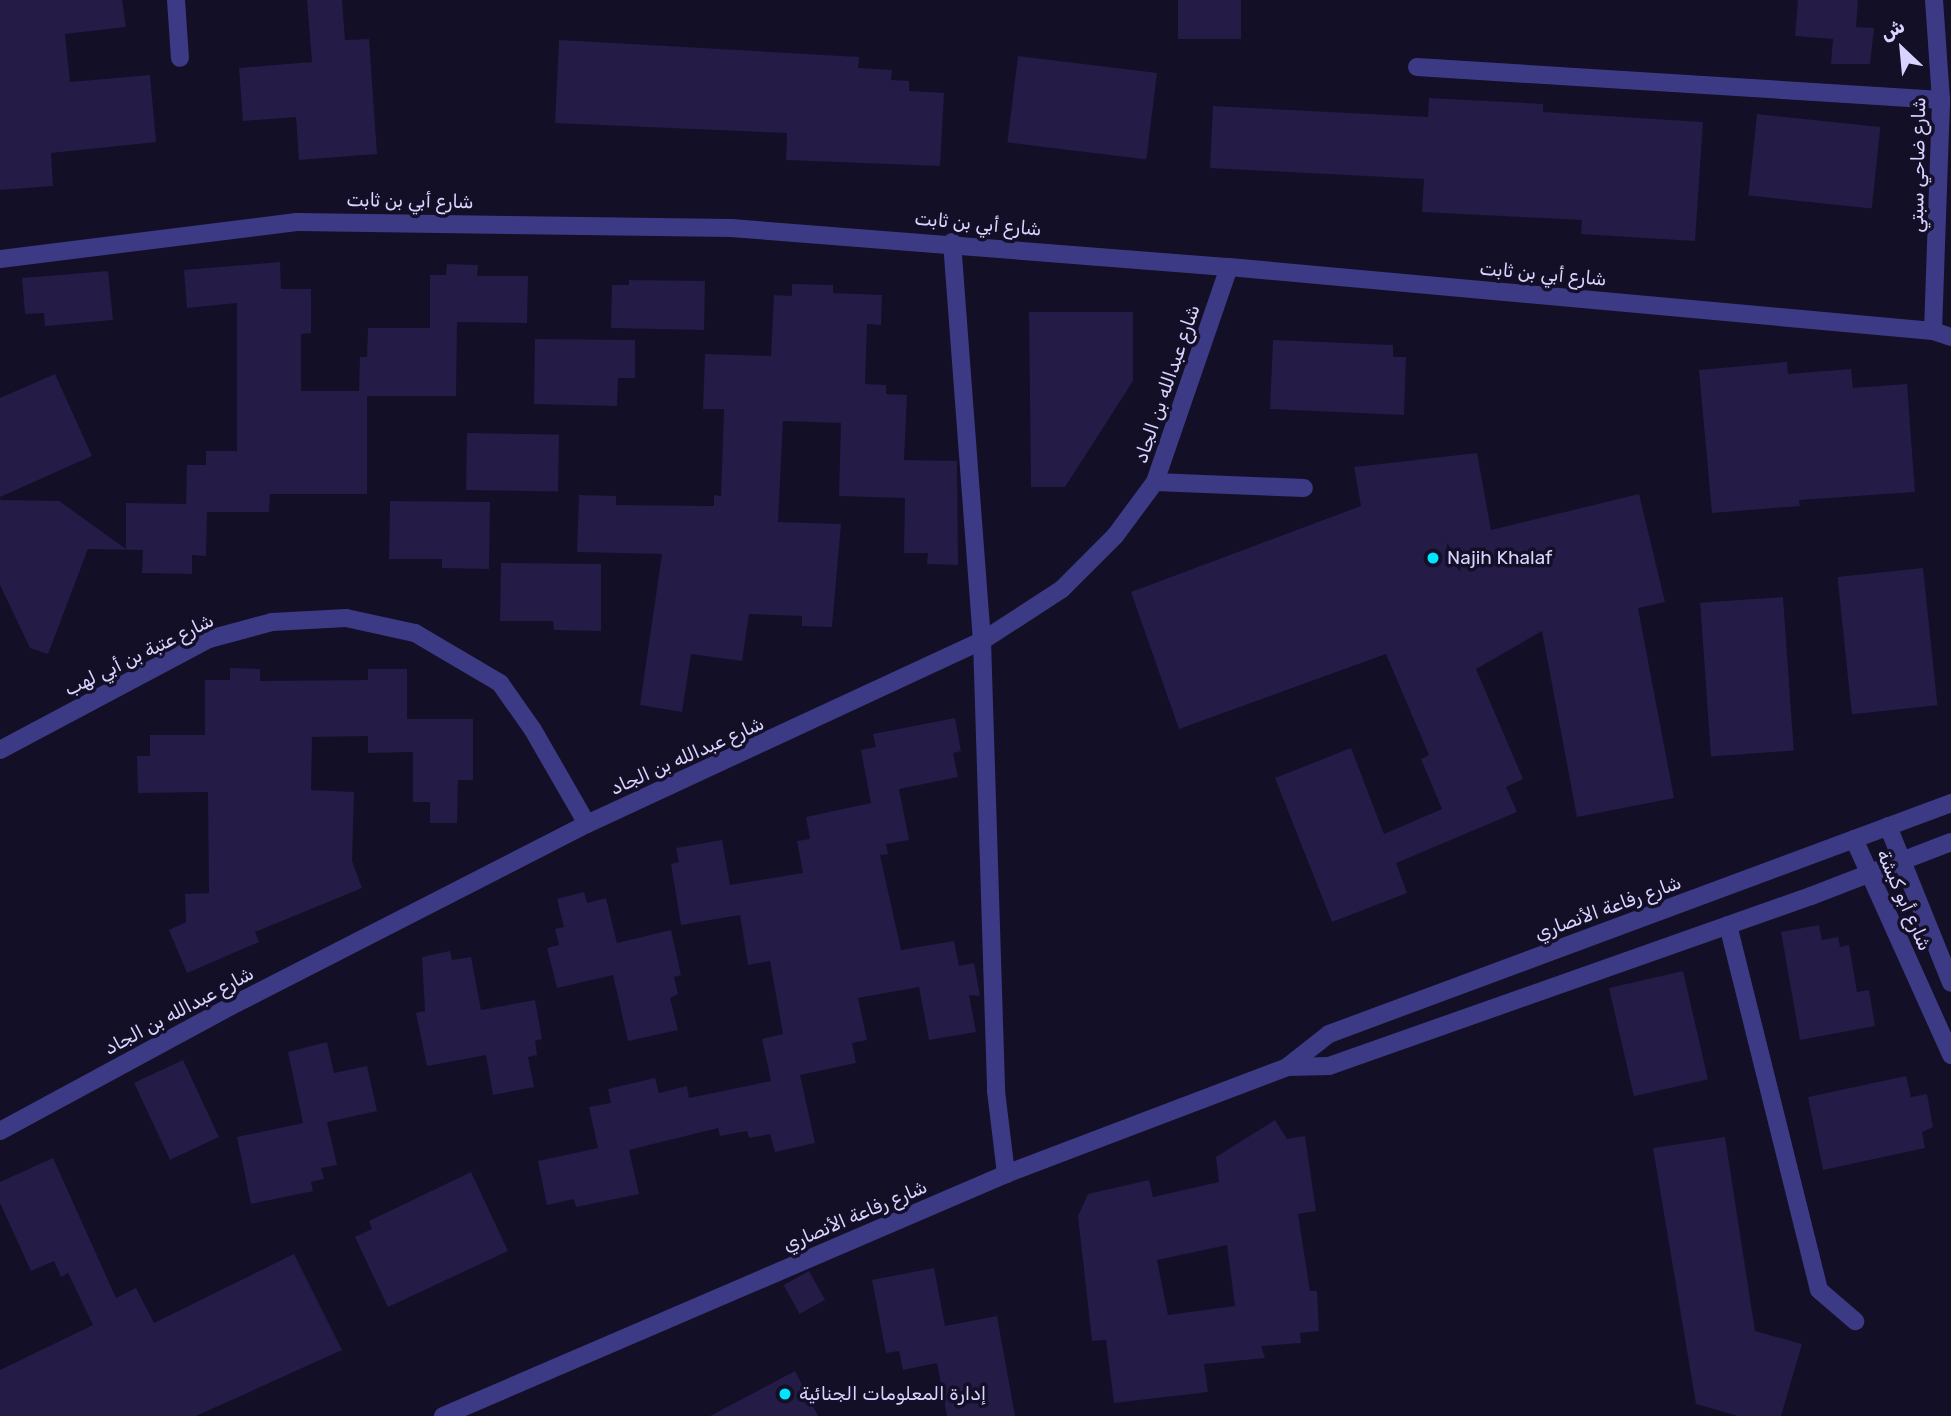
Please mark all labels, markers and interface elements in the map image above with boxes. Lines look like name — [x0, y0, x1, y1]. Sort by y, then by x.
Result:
north arrow — [1867, 14, 1937, 84]
text: ش — [1877, 14, 1908, 45]
street label: شارع ضاحي سبتي — [1905, 97, 1931, 233]
street label: شارع أبي بن ثابت — [346, 188, 474, 214]
street label: شارع أبي بن ثابت — [914, 207, 1042, 241]
street label: شارع أبي بن ثابت — [1479, 257, 1607, 291]
street label: شارع عبدالله بن الجاد — [1129, 302, 1205, 466]
place label: Najih Khalaf — [1447, 547, 1552, 569]
marker: Najih Khalaf — [1425, 550, 1441, 566]
street label: شارع عتبة بن أبي لهب — [61, 609, 217, 701]
street label: شارع عبدالله بن الجاد — [607, 712, 767, 800]
street label: شارع أبو كبشة — [1872, 846, 1936, 954]
street label: شارع رفاعة الأنصاري — [1532, 871, 1684, 945]
street label: شارع عبدالله بن الجاد — [100, 962, 258, 1060]
street label: شارع رفاعة الأنصاري — [779, 1175, 931, 1257]
place label: إدارة المعلومات الجنائية — [799, 1383, 986, 1405]
marker: إدارة المعلومات الجنائية — [777, 1386, 793, 1402]

